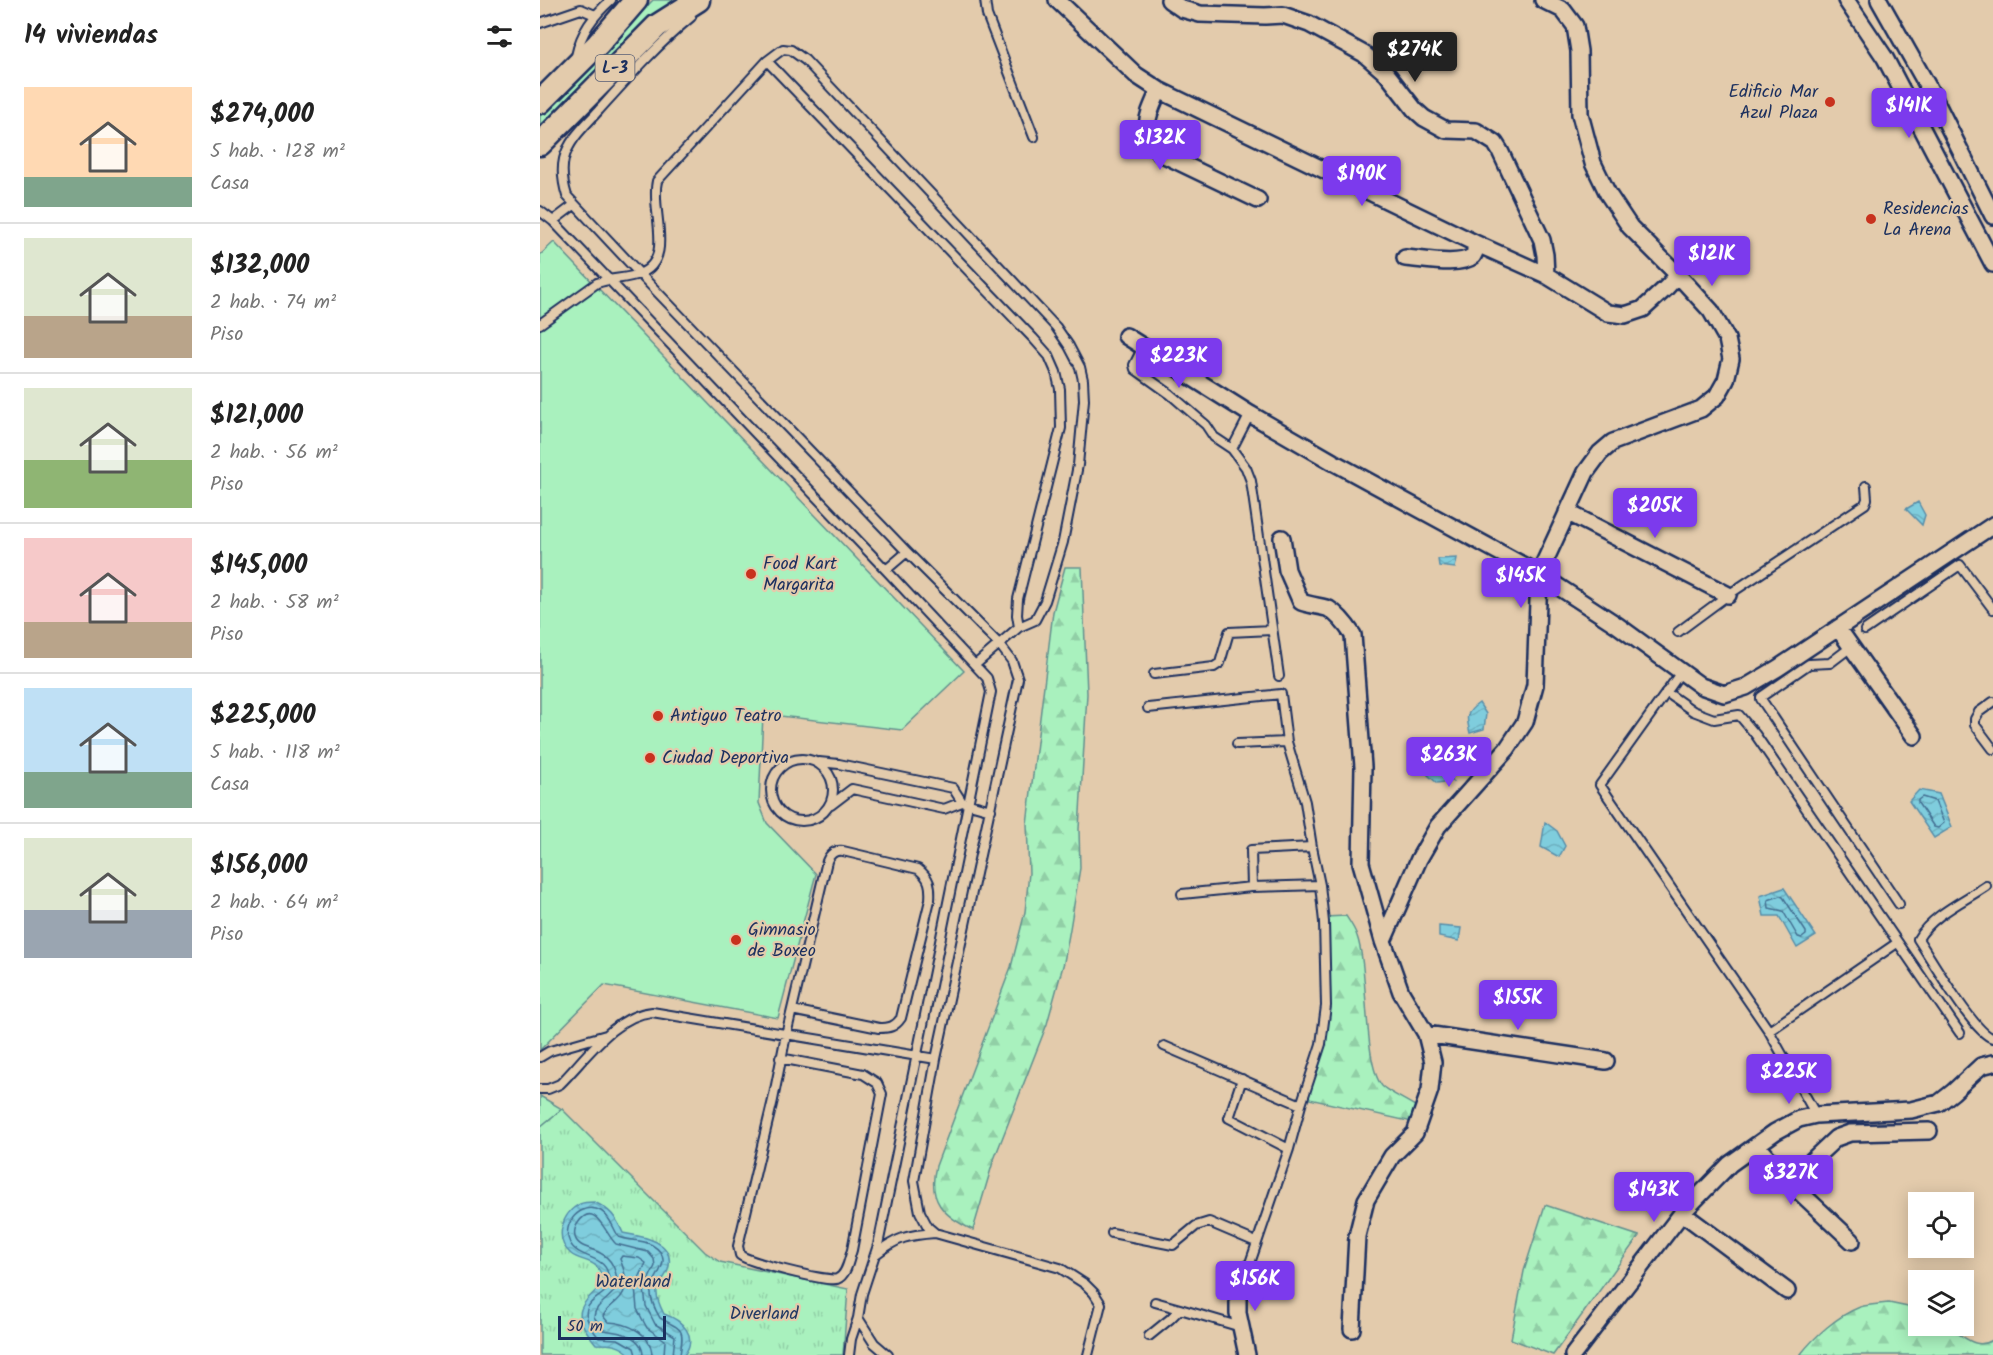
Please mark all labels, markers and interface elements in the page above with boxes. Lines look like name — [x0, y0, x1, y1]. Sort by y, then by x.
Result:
text: 14 viviendas — [24, 15, 158, 57]
icon: filters — [483, 20, 516, 53]
pin: $274K — [1373, 32, 1457, 83]
text: $274K — [1387, 35, 1443, 67]
road number: L-3 — [596, 55, 634, 81]
place label: Edificio Mar Azul Plaza — [1728, 78, 1819, 128]
pin: $141K — [1867, 88, 1951, 139]
text: $141K — [1886, 91, 1932, 123]
text: $274,000 — [210, 94, 314, 136]
marker: Edificio Mar Azul Plaza — [1823, 95, 1837, 109]
icon: home — [72, 111, 144, 183]
pin: $132K — [1118, 120, 1202, 171]
text: $132K — [1134, 123, 1186, 155]
text: 5 hab. · 128 m² — [210, 136, 345, 168]
pin: $190K — [1320, 156, 1404, 207]
text: $190K — [1337, 159, 1387, 191]
text: Casa — [210, 168, 249, 200]
place label: Residencias La Arena — [1883, 195, 1969, 245]
marker: Residencias La Arena — [1864, 212, 1878, 226]
pin: $121K — [1670, 236, 1754, 287]
text: $121K — [1688, 239, 1736, 271]
text: $132,000 — [210, 245, 309, 287]
icon: home — [72, 262, 144, 334]
text: 2 hab. · 74 m² — [210, 287, 336, 319]
text: Piso — [210, 319, 243, 351]
pin: $223K — [1137, 338, 1221, 389]
text: $223K — [1150, 341, 1208, 373]
text: $121,000 — [210, 395, 303, 437]
icon: home — [72, 412, 144, 484]
text: 2 hab. · 56 m² — [210, 437, 338, 469]
text: Piso — [210, 469, 243, 501]
pin: $205K — [1613, 488, 1697, 539]
text: $205K — [1627, 491, 1683, 523]
text: $145,000 — [210, 545, 307, 587]
place label: Food Kart Margarita — [763, 550, 838, 600]
pin: $145K — [1479, 558, 1563, 609]
text: $145K — [1496, 561, 1546, 593]
icon: home — [72, 562, 144, 634]
marker: Food Kart Margarita — [744, 567, 758, 581]
text: 2 hab. · 58 m² — [210, 587, 339, 619]
text: Piso — [210, 619, 243, 651]
text: $225,000 — [210, 695, 316, 737]
place label: Antiguo Teatro — [670, 702, 782, 731]
marker: Antiguo Teatro — [651, 709, 665, 723]
icon: home — [72, 712, 144, 784]
text: 5 hab. · 118 m² — [210, 737, 340, 769]
pin: $263K — [1407, 737, 1491, 788]
text: $263K — [1420, 740, 1478, 772]
place label: Ciudad Deportiva — [662, 744, 789, 773]
marker: Ciudad Deportiva — [643, 751, 657, 765]
text: Casa — [210, 769, 249, 801]
text: $156,000 — [210, 845, 307, 887]
icon: home — [72, 862, 144, 934]
text: 2 hab. · 64 m² — [210, 887, 338, 919]
place label: Gimnasio de Boxeo — [748, 916, 816, 966]
text: Piso — [210, 919, 243, 951]
marker: Gimnasio de Boxeo — [729, 933, 743, 947]
pin: $155K — [1476, 980, 1560, 1031]
text: $155K — [1493, 983, 1543, 1015]
pin: $225K — [1747, 1054, 1831, 1105]
text: $225K — [1760, 1057, 1818, 1089]
pin: $327K — [1749, 1155, 1833, 1206]
text: $327K — [1763, 1158, 1819, 1190]
pin: $143K — [1612, 1172, 1696, 1223]
text: $143K — [1628, 1175, 1680, 1207]
map controls — [1908, 1192, 1974, 1336]
button: locate — [1908, 1192, 1974, 1258]
pin: $156K — [1213, 1261, 1297, 1312]
text: $156K — [1230, 1264, 1280, 1296]
park label: Waterland — [596, 1268, 671, 1297]
button: layers — [1908, 1270, 1974, 1336]
park label: Diverland — [730, 1300, 800, 1329]
scale bar — [558, 1313, 666, 1340]
text: 50 m — [567, 1314, 603, 1339]

